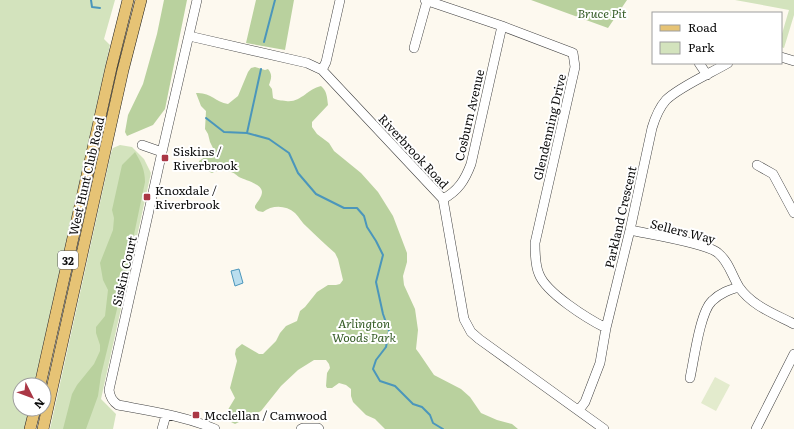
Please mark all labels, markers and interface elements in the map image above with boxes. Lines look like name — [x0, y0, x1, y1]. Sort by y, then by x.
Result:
park label: Bruce Pit — [578, 4, 627, 22]
legend — [652, 12, 782, 64]
text: Road — [688, 18, 718, 36]
text: Park — [688, 38, 715, 56]
street label: Cosburn Avenue — [450, 67, 488, 163]
street label: Glendenning Drive — [528, 72, 570, 182]
street label: Riverbrook Road — [375, 110, 454, 193]
street label: West Hunt Club Road — [64, 114, 109, 237]
place label: Siskins / Riverbrook — [173, 142, 238, 174]
marker: Siskins / Riverbrook — [160, 153, 170, 163]
street label: Parkland Crescent — [600, 164, 641, 270]
place label: Knoxdale / Riverbrook — [155, 181, 220, 213]
marker: Knoxdale / Riverbrook — [142, 192, 152, 202]
street label: Sellers Way — [649, 214, 717, 248]
street label: Siskin Court — [107, 234, 141, 308]
road number: 32 — [58, 251, 78, 269]
park label: Arlington Woods Park — [332, 314, 396, 346]
north arrow — [12, 377, 52, 417]
text: N — [31, 396, 49, 413]
place label: Mcclellan / Camwood — [204, 406, 328, 424]
marker: Mcclellan / Camwood — [191, 410, 201, 420]

